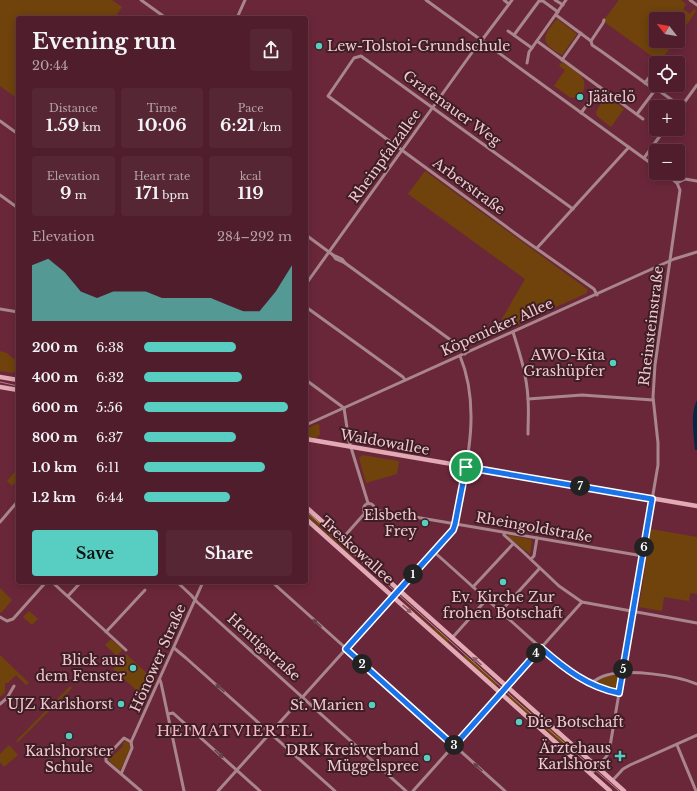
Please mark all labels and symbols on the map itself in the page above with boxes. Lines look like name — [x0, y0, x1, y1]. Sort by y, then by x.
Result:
north arrow — [649, 12, 685, 48]
place label: Lew-Tolstoi-Grundschule — [327, 37, 510, 55]
marker: Lew-Tolstoi-Grundschule — [314, 41, 324, 51]
street label: Grafenauer Weg — [400, 66, 505, 150]
place label: Jäätelö — [586, 88, 636, 106]
marker: Jäätelö — [575, 92, 585, 102]
street label: Rheinpfalzallee — [345, 106, 425, 206]
street label: Arberstraße — [429, 153, 509, 218]
street label: Rheinsteinstraße — [635, 265, 667, 387]
street label: Köpenicker Allee — [438, 294, 556, 360]
place label: AWO-Kita Grashüpfer — [523, 346, 605, 380]
marker: AWO-Kita Grashüpfer — [608, 358, 618, 368]
street label: Waldowallee — [338, 425, 431, 459]
pin — [449, 450, 483, 484]
pin: 7 — [570, 476, 590, 496]
place label: Elsbeth Frey — [364, 506, 417, 540]
street label: Rheingoldstraße — [474, 508, 594, 546]
street label: Treskowallee — [316, 512, 398, 588]
marker: Elsbeth Frey — [420, 518, 430, 528]
pin: 6 — [634, 537, 654, 557]
pin: 1 — [403, 564, 423, 584]
marker: Ev. Kirche Zur frohen Botschaft — [498, 577, 508, 587]
place label: Ev. Kirche Zur frohen Botschaft — [443, 588, 564, 622]
street label: Hönower Straße — [126, 601, 190, 715]
one-way arrow — [402, 605, 412, 614]
street label: Hentigstraße — [224, 609, 304, 685]
one-way arrow — [312, 618, 322, 627]
pin: 4 — [526, 643, 546, 663]
place label: Blick aus dem Fenster — [36, 651, 125, 685]
pin: 2 — [352, 654, 372, 674]
one-way arrow — [472, 656, 482, 666]
pin: 5 — [613, 659, 633, 679]
marker: Blick aus dem Fenster — [128, 663, 138, 673]
one-way arrow — [215, 684, 225, 693]
place label: UJZ Karlshorst — [7, 695, 114, 713]
place label: St. Marien — [290, 696, 364, 714]
marker: UJZ Karlshorst — [116, 699, 126, 709]
marker: St. Marien — [367, 700, 377, 710]
place label: Die Botschaft — [527, 713, 624, 731]
marker: Die Botschaft — [514, 717, 524, 727]
district label: HEIMATVIERTEL — [156, 721, 314, 740]
marker: Karlshorster Schule — [64, 731, 74, 741]
pin: 3 — [444, 735, 464, 755]
place label: Ärztehaus Karlshorst — [538, 739, 612, 773]
place label: DRK Kreisverband Müggelspree — [286, 741, 420, 775]
place label: Karlshorster Schule — [25, 742, 113, 776]
one-way arrow — [214, 749, 224, 759]
marker: Ärztehaus Karlshorst — [614, 750, 626, 762]
marker: DRK Kreisverband Müggelspree — [422, 753, 432, 763]
one-way arrow — [473, 763, 483, 772]

